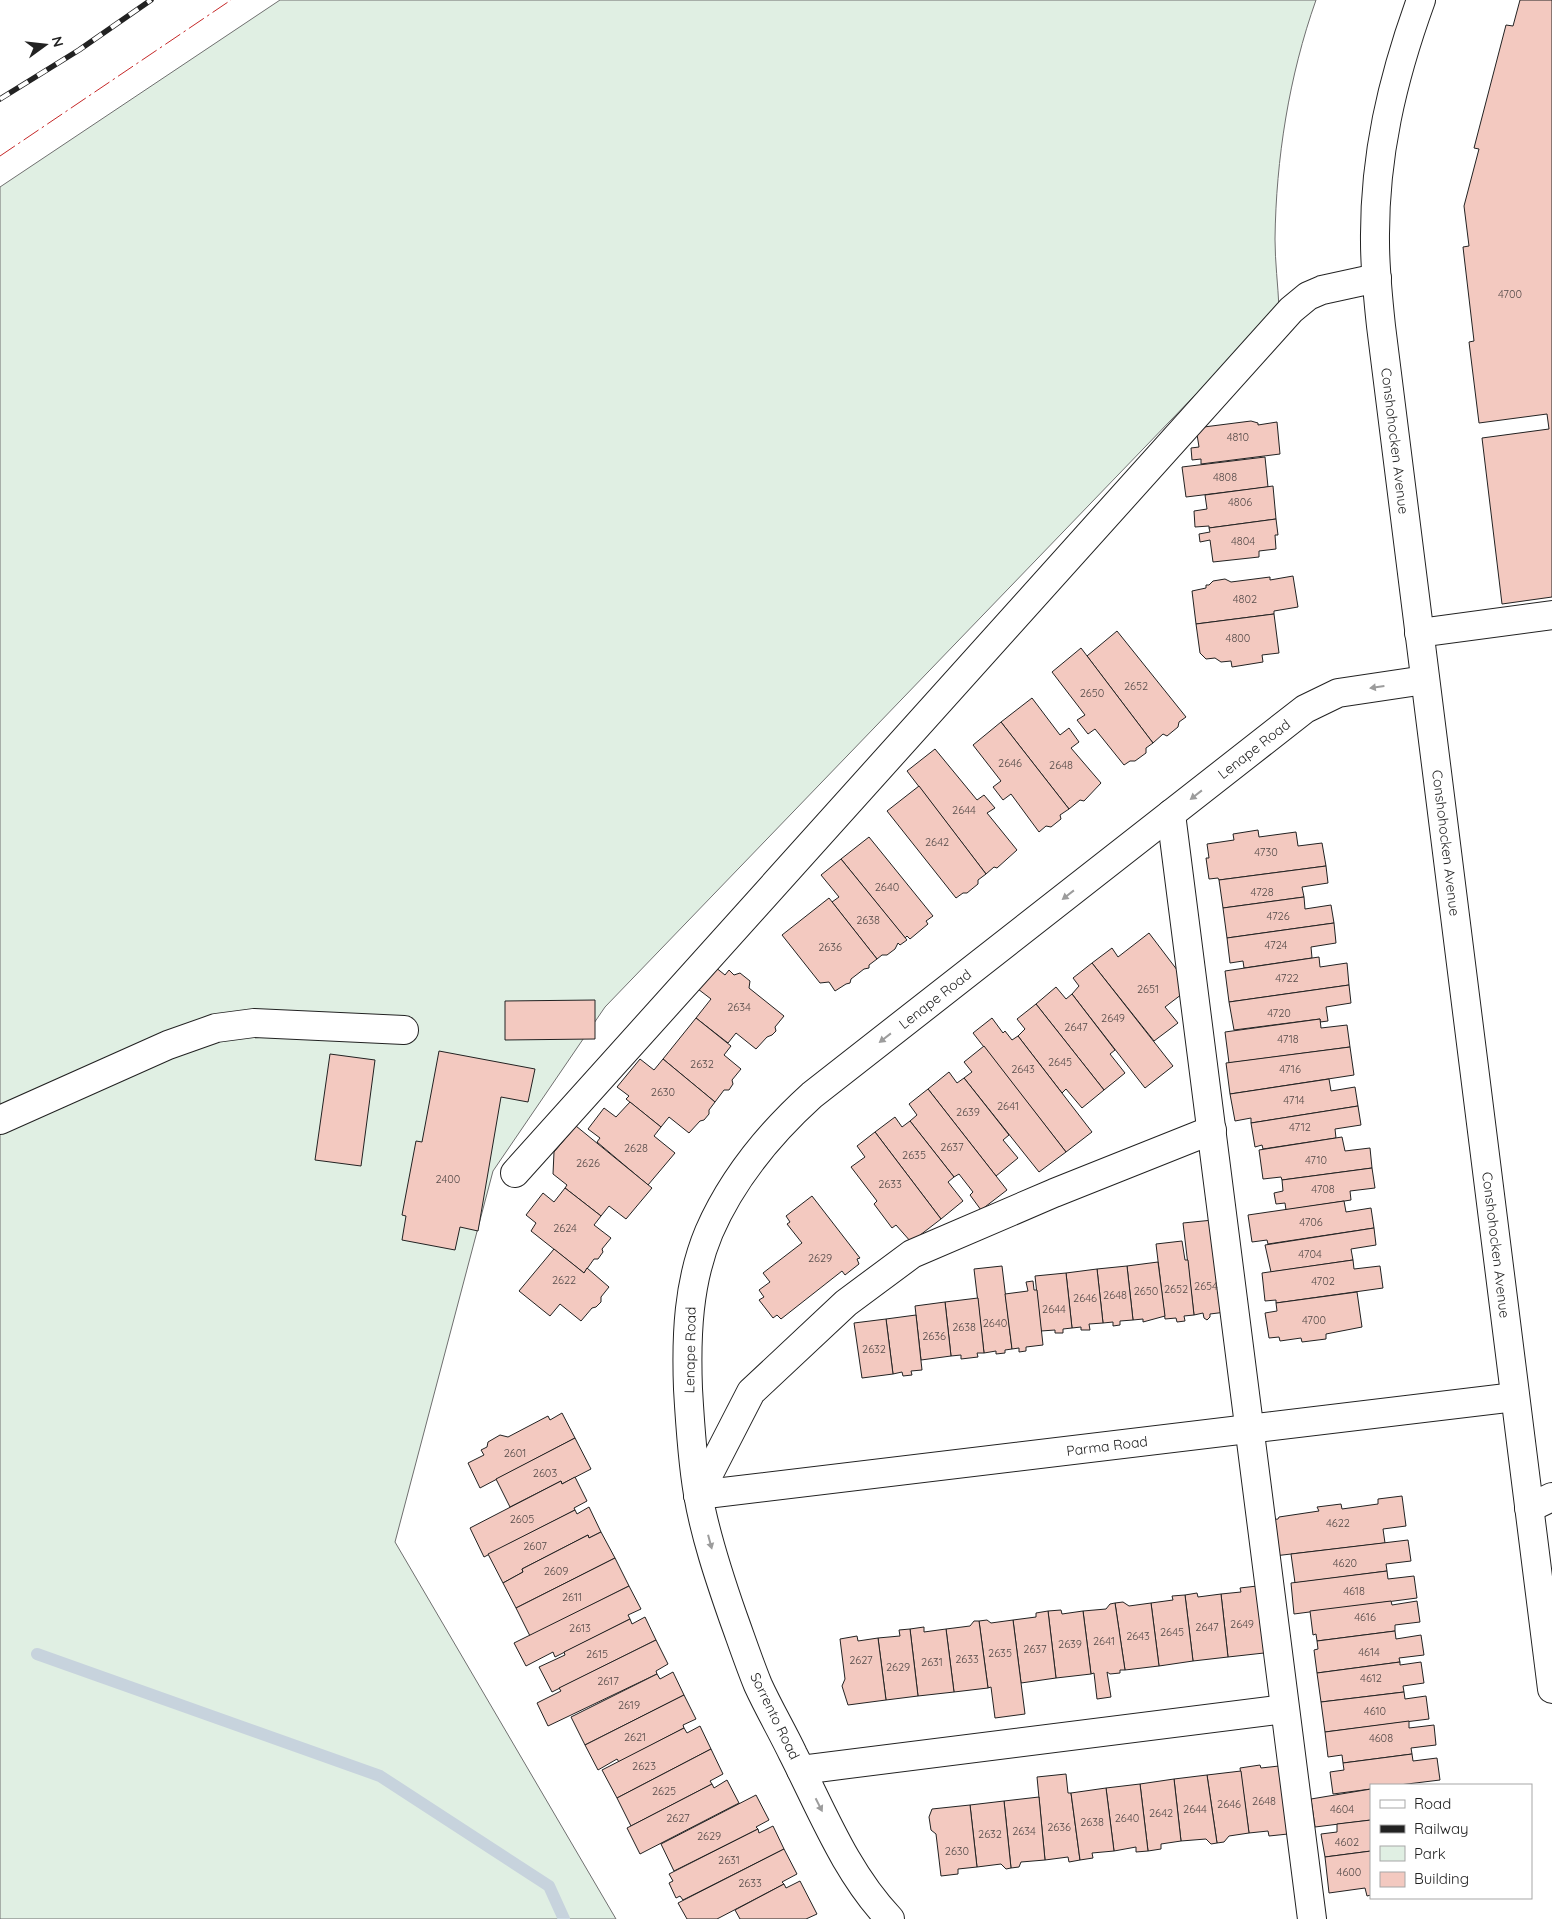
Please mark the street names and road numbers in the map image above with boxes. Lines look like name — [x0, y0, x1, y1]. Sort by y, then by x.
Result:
street label: Conshohocken Avenue — [1377, 367, 1413, 515]
street label: Lenape Road — [1214, 715, 1294, 783]
street label: Conshohocken Avenue — [1428, 769, 1464, 917]
street label: Lenape Road — [895, 965, 975, 1033]
street label: Conshohocken Avenue — [1478, 1171, 1514, 1319]
street label: Lenape Road — [680, 1306, 700, 1394]
street label: Parma Road — [1065, 1432, 1149, 1460]
street label: Sorrento Road — [746, 1670, 804, 1762]

